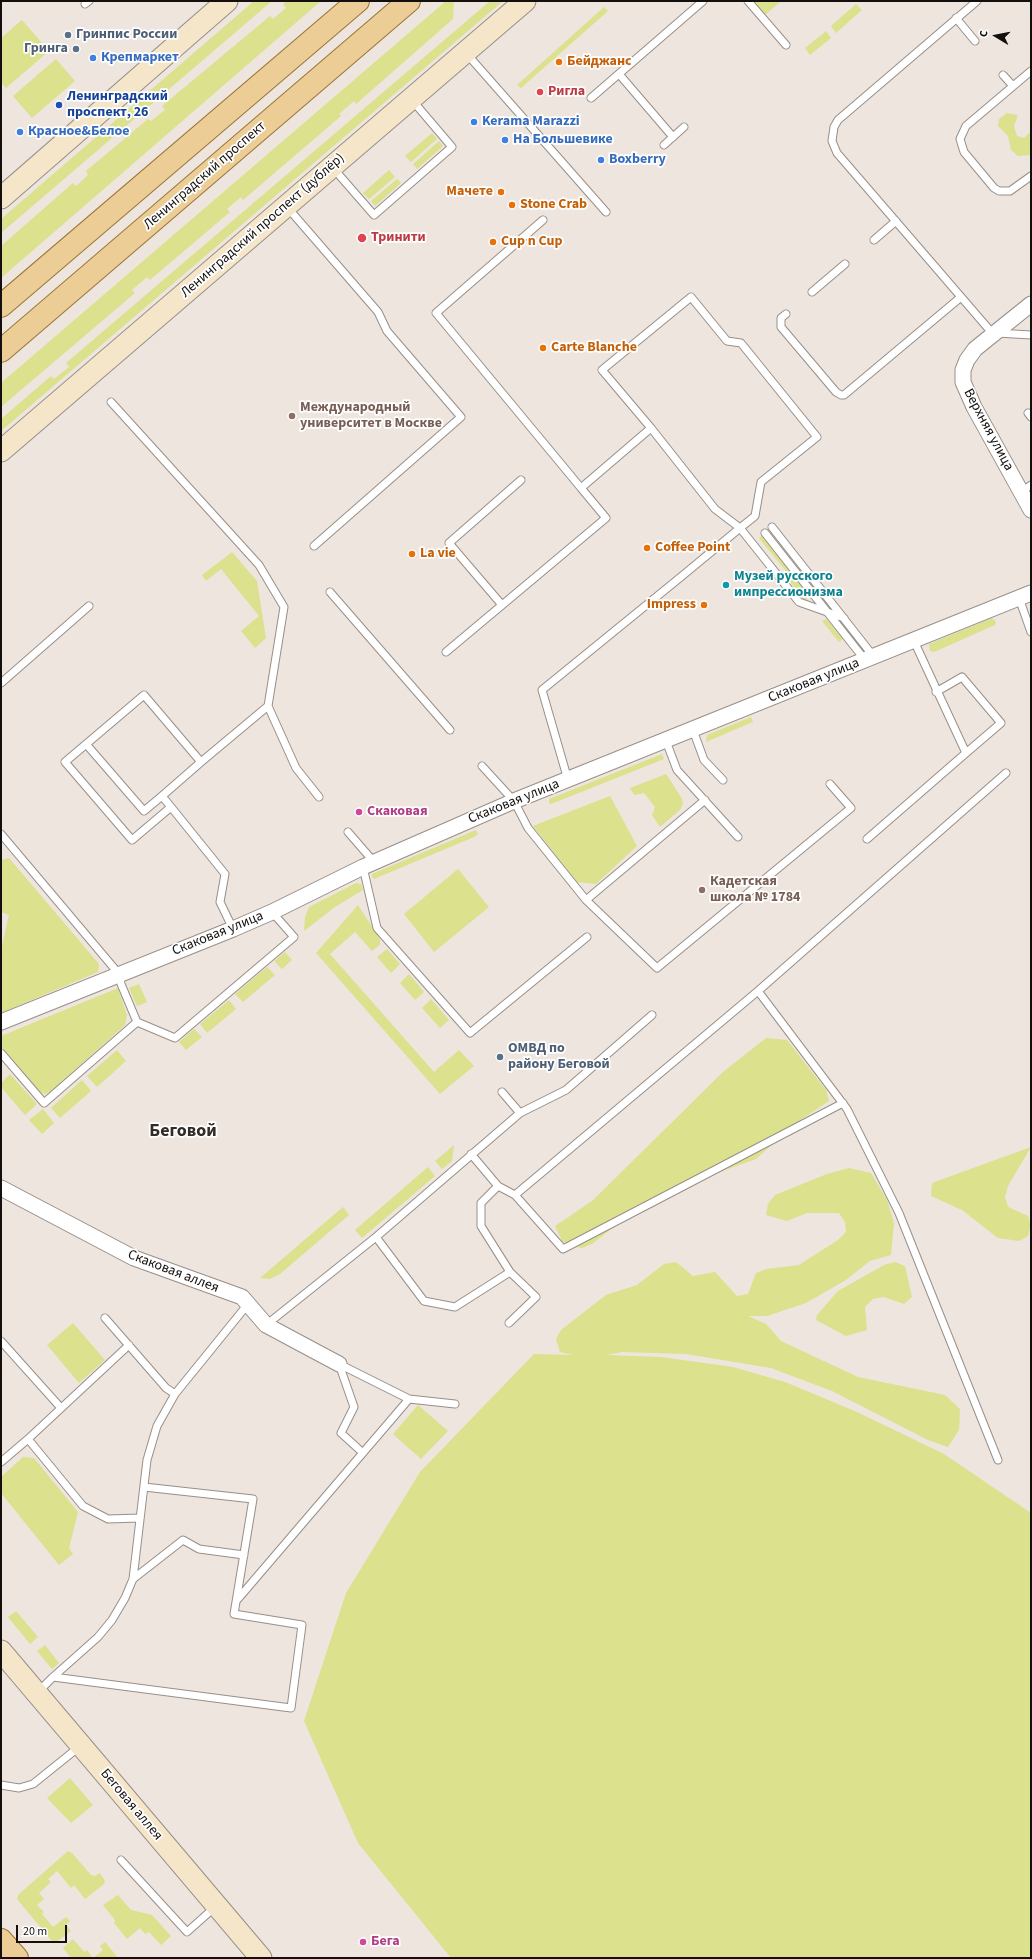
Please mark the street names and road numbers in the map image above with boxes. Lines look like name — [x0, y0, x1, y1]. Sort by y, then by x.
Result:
street label: Ленинградский проспект — [140, 118, 270, 234]
street label: Ленинградский проспект (дублёр) — [178, 150, 348, 302]
street label: Верхняя улица — [959, 386, 1017, 474]
street label: Скаковая улица — [766, 655, 862, 707]
street label: Скаковая улица — [466, 776, 562, 828]
street label: Скаковая улица — [170, 908, 266, 960]
street label: Скаковая аллея — [125, 1247, 221, 1297]
street label: Беговая аллея — [96, 1766, 166, 1844]

